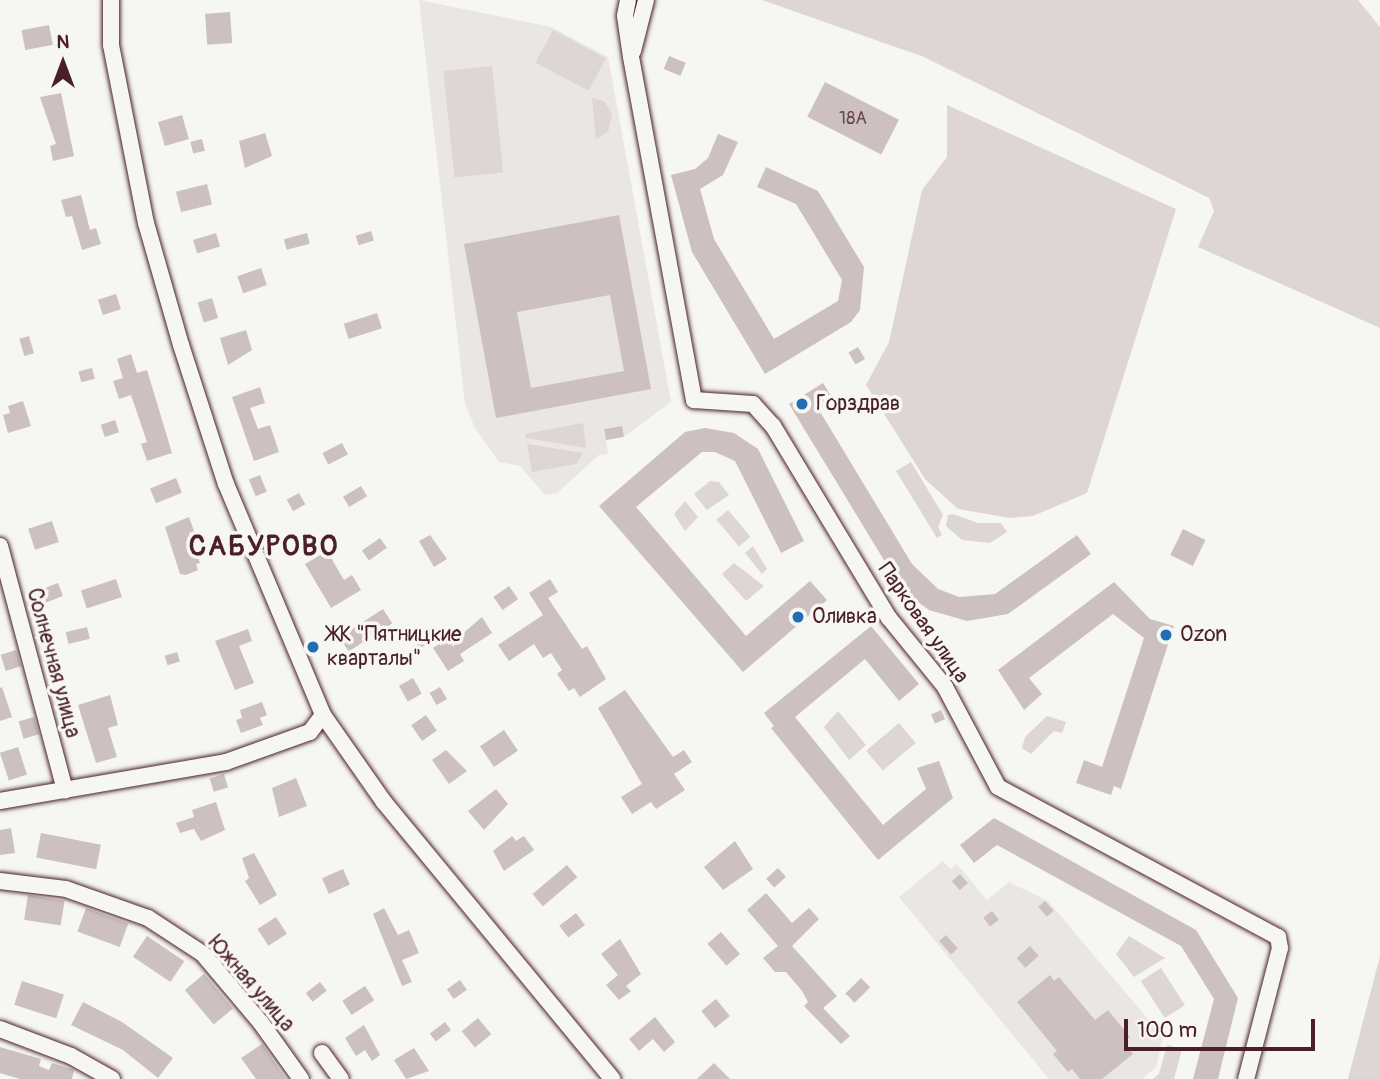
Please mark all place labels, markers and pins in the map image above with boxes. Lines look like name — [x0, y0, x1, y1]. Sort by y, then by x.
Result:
place label: Горздрав — [816, 391, 900, 417]
marker: Горздрав — [794, 396, 810, 412]
place label: Оливка — [812, 604, 877, 630]
marker: Оливка — [790, 609, 806, 625]
place label: ЖК "Пятницкие кварталы" — [327, 622, 461, 672]
place label: Ozon — [1180, 622, 1227, 648]
marker: Ozon — [1158, 627, 1174, 643]
marker: ЖК "Пятницкие кварталы" — [305, 639, 321, 655]

